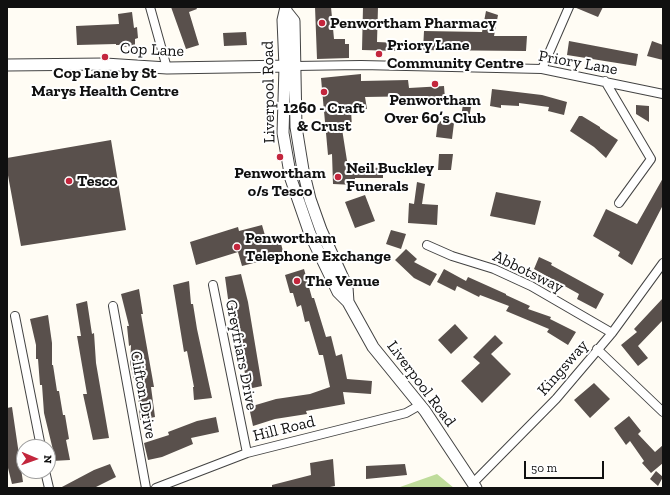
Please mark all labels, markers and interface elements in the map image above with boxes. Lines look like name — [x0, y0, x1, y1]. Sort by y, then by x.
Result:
place label: Penwortham Pharmacy — [330, 13, 496, 33]
marker: Penwortham Pharmacy — [317, 18, 327, 28]
place label: Priory Lane Community Centre — [387, 35, 524, 73]
street label: Cop Lane — [119, 39, 185, 61]
street label: Liverpool Road — [259, 41, 279, 143]
street label: Priory Lane — [537, 47, 619, 79]
marker: Priory Lane Community Centre — [374, 49, 384, 59]
marker: Cop Lane by St Marys Health Centre — [100, 52, 110, 62]
place label: Cop Lane by St Marys Health Centre — [31, 63, 179, 101]
marker: Penwortham Over 60’s Club — [430, 79, 440, 89]
marker: 1260 - Craft & Crust — [319, 87, 329, 97]
place label: Penwortham Over 60’s Club — [384, 90, 486, 128]
place label: 1260 - Craft & Crust — [283, 98, 365, 136]
marker: Penwortham o/s Tesco — [275, 152, 285, 162]
place label: Neil Buckley Funerals — [346, 158, 434, 196]
place label: Penwortham o/s Tesco — [234, 163, 326, 201]
place label: Tesco — [77, 171, 118, 191]
marker: Neil Buckley Funerals — [333, 172, 343, 182]
marker: Tesco — [64, 176, 74, 186]
place label: Penwortham Telephone Exchange — [245, 228, 391, 266]
marker: Penwortham Telephone Exchange — [232, 242, 242, 252]
street label: Abbotsway — [489, 247, 567, 297]
place label: The Venue — [305, 271, 379, 291]
marker: The Venue — [292, 276, 302, 286]
street label: Greyfriars Drive — [221, 298, 261, 412]
street label: Kingsway — [534, 336, 592, 400]
street label: Liverpool Road — [382, 337, 460, 431]
street label: Clifton Drive — [126, 350, 160, 440]
street label: Hill Road — [251, 412, 317, 446]
north arrow — [16, 439, 56, 479]
scale bar — [526, 453, 606, 479]
text: N — [41, 455, 54, 464]
text: 50 m — [531, 461, 557, 475]

